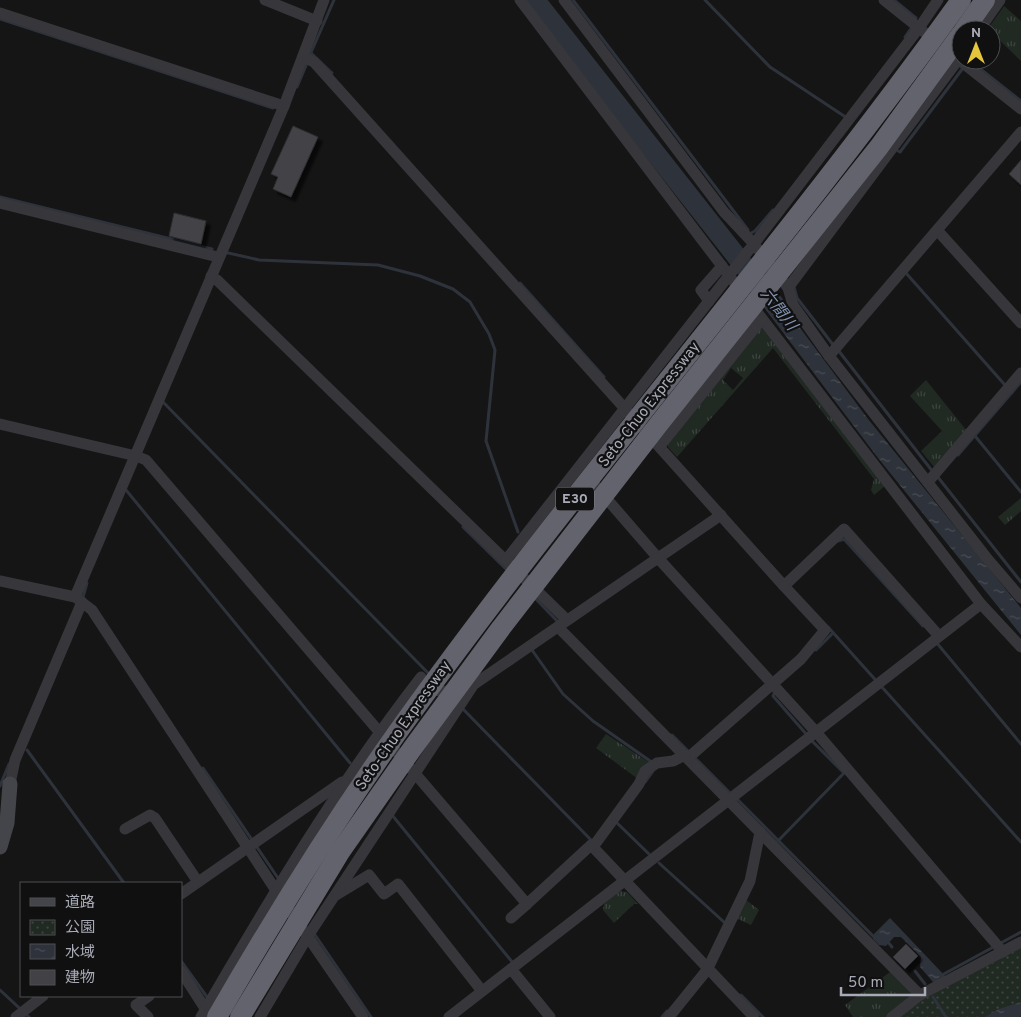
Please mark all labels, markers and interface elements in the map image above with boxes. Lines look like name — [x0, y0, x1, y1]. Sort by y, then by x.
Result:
north arrow — [951, 20, 1001, 70]
text: N — [971, 25, 981, 42]
water label: 六間川 — [755, 285, 802, 337]
street label: Seto-Chuo Expressway — [595, 338, 705, 472]
road number: E30 — [556, 488, 594, 510]
street label: Seto-Chuo Expressway — [352, 657, 456, 795]
legend — [20, 882, 182, 997]
text: 道路 — [65, 894, 95, 913]
text: 公園 — [65, 919, 95, 938]
text: 水域 — [65, 944, 95, 963]
scale bar — [841, 964, 925, 996]
text: 建物 — [65, 969, 95, 988]
text: 50 m — [848, 974, 883, 993]

